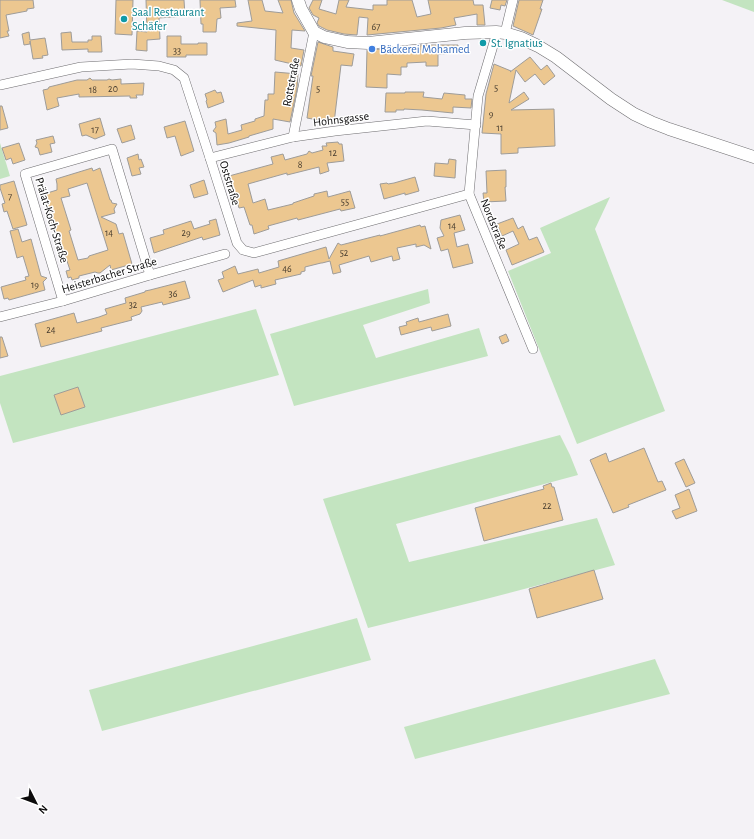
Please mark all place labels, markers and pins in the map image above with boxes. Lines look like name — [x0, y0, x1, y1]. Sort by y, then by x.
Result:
place label: Saal Restaurant Schäfer — [132, 6, 204, 32]
marker: Saal Restaurant Schäfer — [119, 14, 129, 24]
place label: St. Ignatius — [491, 37, 543, 49]
marker: St. Ignatius — [478, 38, 488, 48]
place label: Bäckerei Mohamed — [380, 43, 470, 55]
marker: Bäckerei Mohamed — [367, 44, 377, 54]

